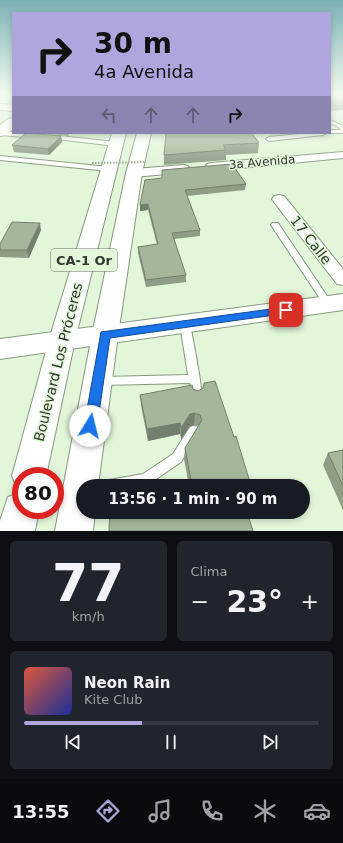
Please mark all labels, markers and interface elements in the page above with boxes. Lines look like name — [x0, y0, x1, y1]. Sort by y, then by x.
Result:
text: 30 m — [94, 27, 172, 60]
icon: right — [28, 28, 80, 80]
text: 4a Avenida — [94, 61, 194, 82]
icon: left — [98, 104, 120, 126]
icon: ahead — [140, 104, 162, 126]
icon: ahead — [182, 104, 204, 126]
icon: right — [224, 104, 246, 126]
street label: 3a Avenida — [228, 152, 296, 172]
street label: 17 Calle — [287, 213, 335, 267]
road number: CA-1 Or — [51, 249, 117, 271]
street label: Boulevard Los Próceres — [31, 281, 85, 443]
pin — [269, 293, 303, 327]
icon: arrive — [275, 299, 297, 321]
position arrow — [69, 405, 111, 447]
speed limit sign: 80 — [12, 467, 64, 519]
text: 13:56 · 1 min · 90 m — [109, 490, 277, 508]
text: 77 — [52, 553, 124, 613]
text: Clima — [191, 564, 227, 579]
text: 23° — [226, 584, 283, 619]
text: − — [191, 589, 209, 614]
text: + — [301, 589, 319, 614]
text: km/h — [72, 609, 105, 624]
text: Neon Rain — [84, 674, 170, 692]
text: Kite Club — [84, 692, 143, 707]
icon: previous — [62, 731, 84, 753]
icon: pause — [160, 731, 182, 753]
icon: next — [259, 731, 281, 753]
icon: directions — [94, 797, 122, 825]
icon: music — [146, 797, 174, 825]
icon: phone — [198, 797, 226, 825]
icon: climate — [251, 797, 279, 825]
icon: car — [303, 797, 331, 825]
text: 13:55 — [12, 801, 69, 822]

